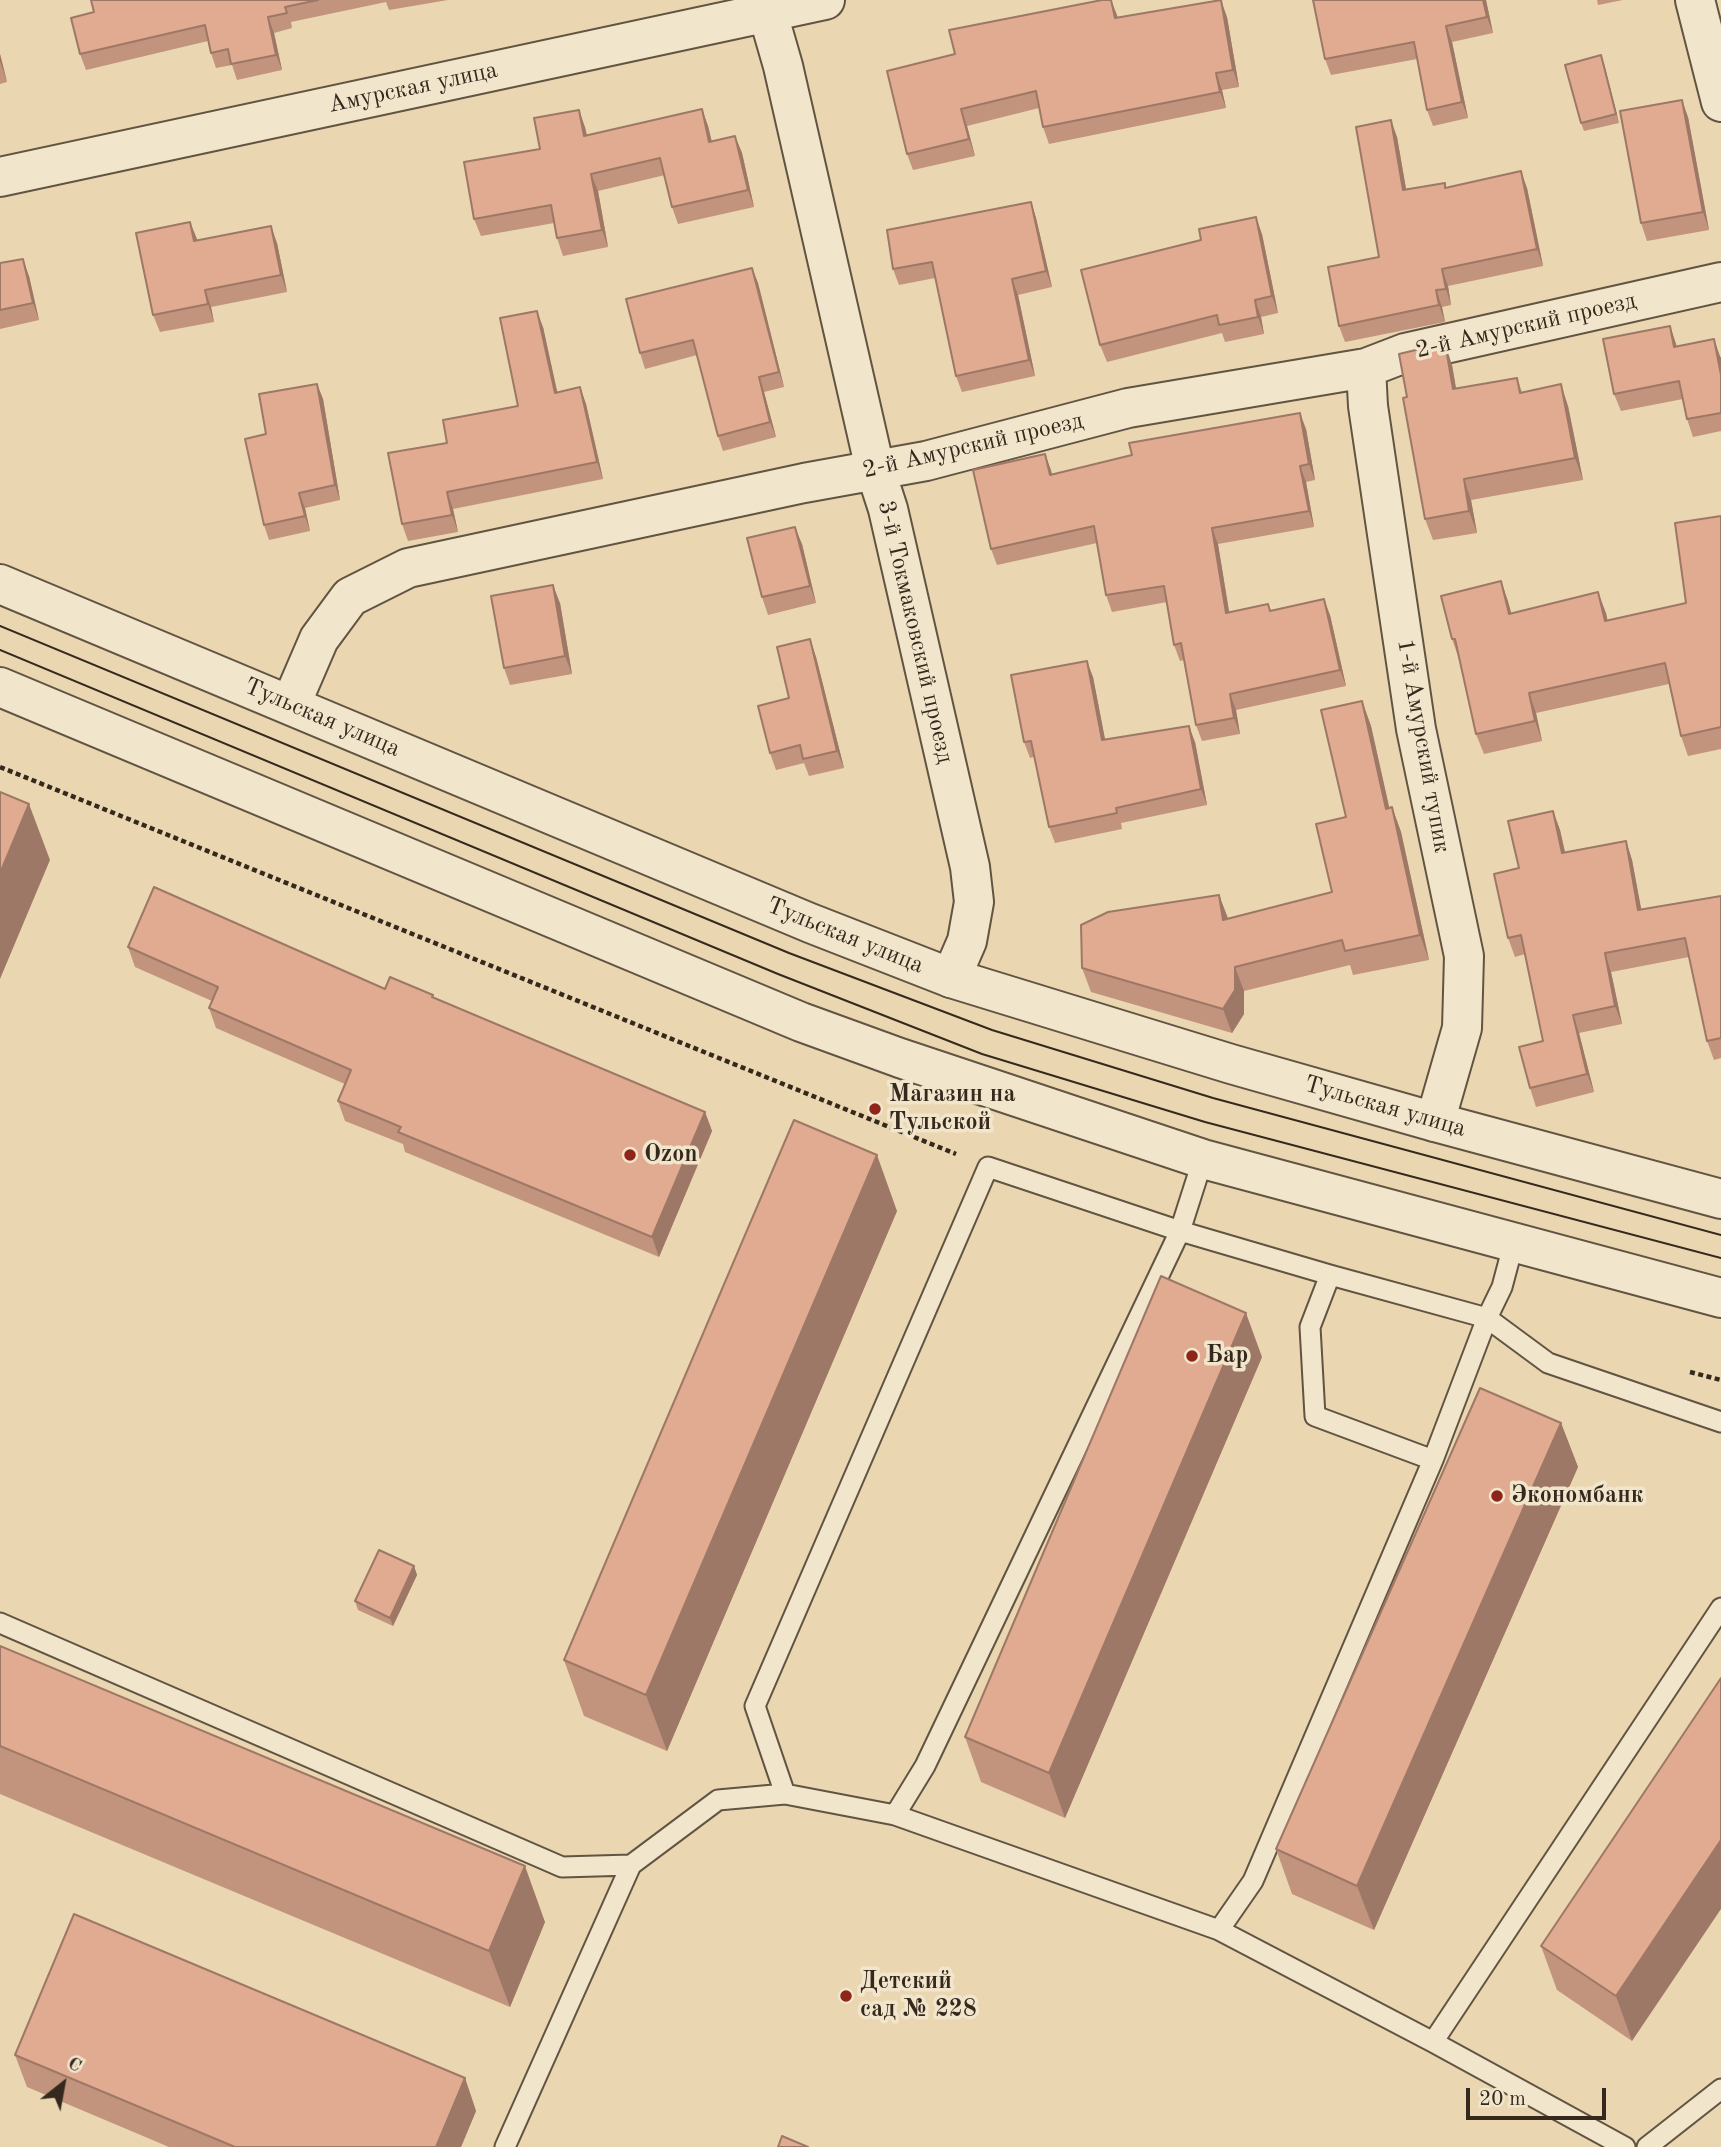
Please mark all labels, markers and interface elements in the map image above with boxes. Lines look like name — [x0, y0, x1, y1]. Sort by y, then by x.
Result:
street label: Амурская улица — [326, 56, 500, 120]
street label: 2-й Амурский проезд — [1413, 287, 1639, 365]
street label: 2-й Амурский проезд — [860, 407, 1086, 485]
street label: 3-й Токмаковский проезд — [871, 498, 959, 766]
street label: 1-й Амурский тупик — [1390, 637, 1456, 855]
street label: Тульская улица — [240, 672, 404, 764]
street label: Тульская улица — [762, 891, 928, 981]
street label: Тульская улица — [1301, 1070, 1469, 1144]
place label: Магазин на Тульской — [889, 1081, 1016, 1137]
marker: Магазин на Тульской — [867, 1101, 883, 1117]
place label: Ozon — [644, 1141, 698, 1169]
marker: Ozon — [622, 1147, 638, 1163]
place label: Бар — [1206, 1342, 1248, 1370]
marker: Бар — [1184, 1348, 1200, 1364]
place label: Экономбанк — [1511, 1482, 1643, 1510]
marker: Экономбанк — [1489, 1488, 1505, 1504]
place label: Детский сад № 228 — [860, 1968, 977, 2024]
marker: Детский сад № 228 — [838, 1988, 854, 2004]
north arrow — [28, 2049, 98, 2119]
text: С — [64, 2054, 84, 2077]
scale bar — [1469, 2074, 1609, 2118]
text: 20 m — [1479, 2089, 1526, 2110]

